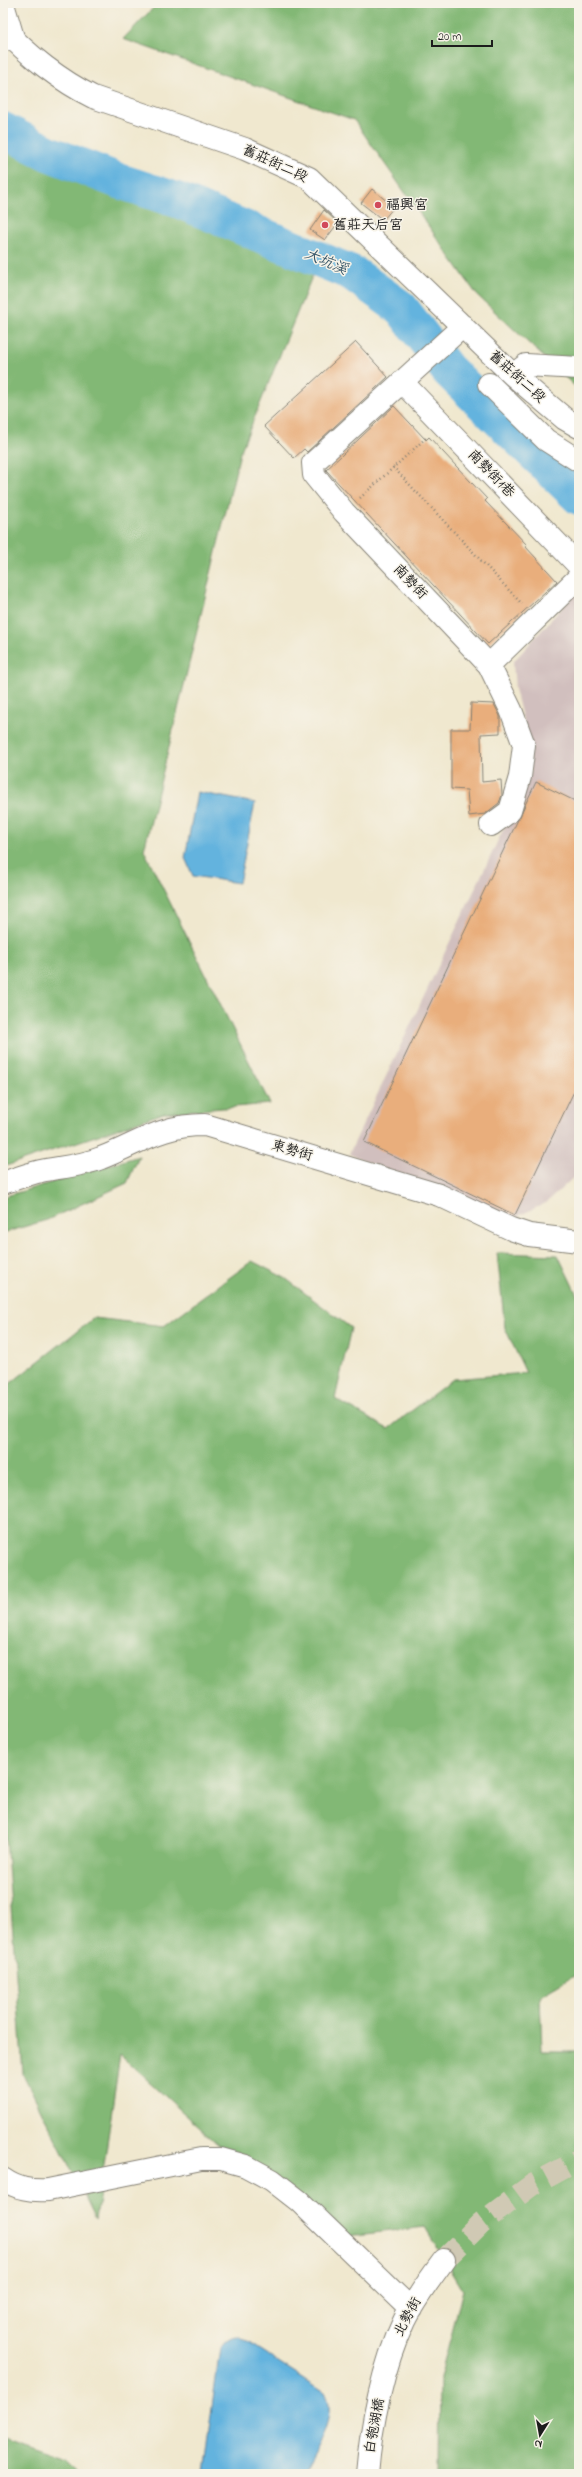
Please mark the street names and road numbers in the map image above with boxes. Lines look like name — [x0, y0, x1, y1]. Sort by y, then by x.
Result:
street label: 舊莊街二段 — [239, 140, 311, 188]
street label: 舊莊街二段 — [484, 346, 550, 408]
street label: 南勢街1巷 — [462, 445, 520, 504]
street label: 南勢街 — [388, 560, 432, 604]
street label: 東勢街 — [269, 1135, 315, 1167]
street label: 北勢街 — [389, 2294, 427, 2340]
street label: 白匏湖橋 — [360, 2397, 390, 2455]

